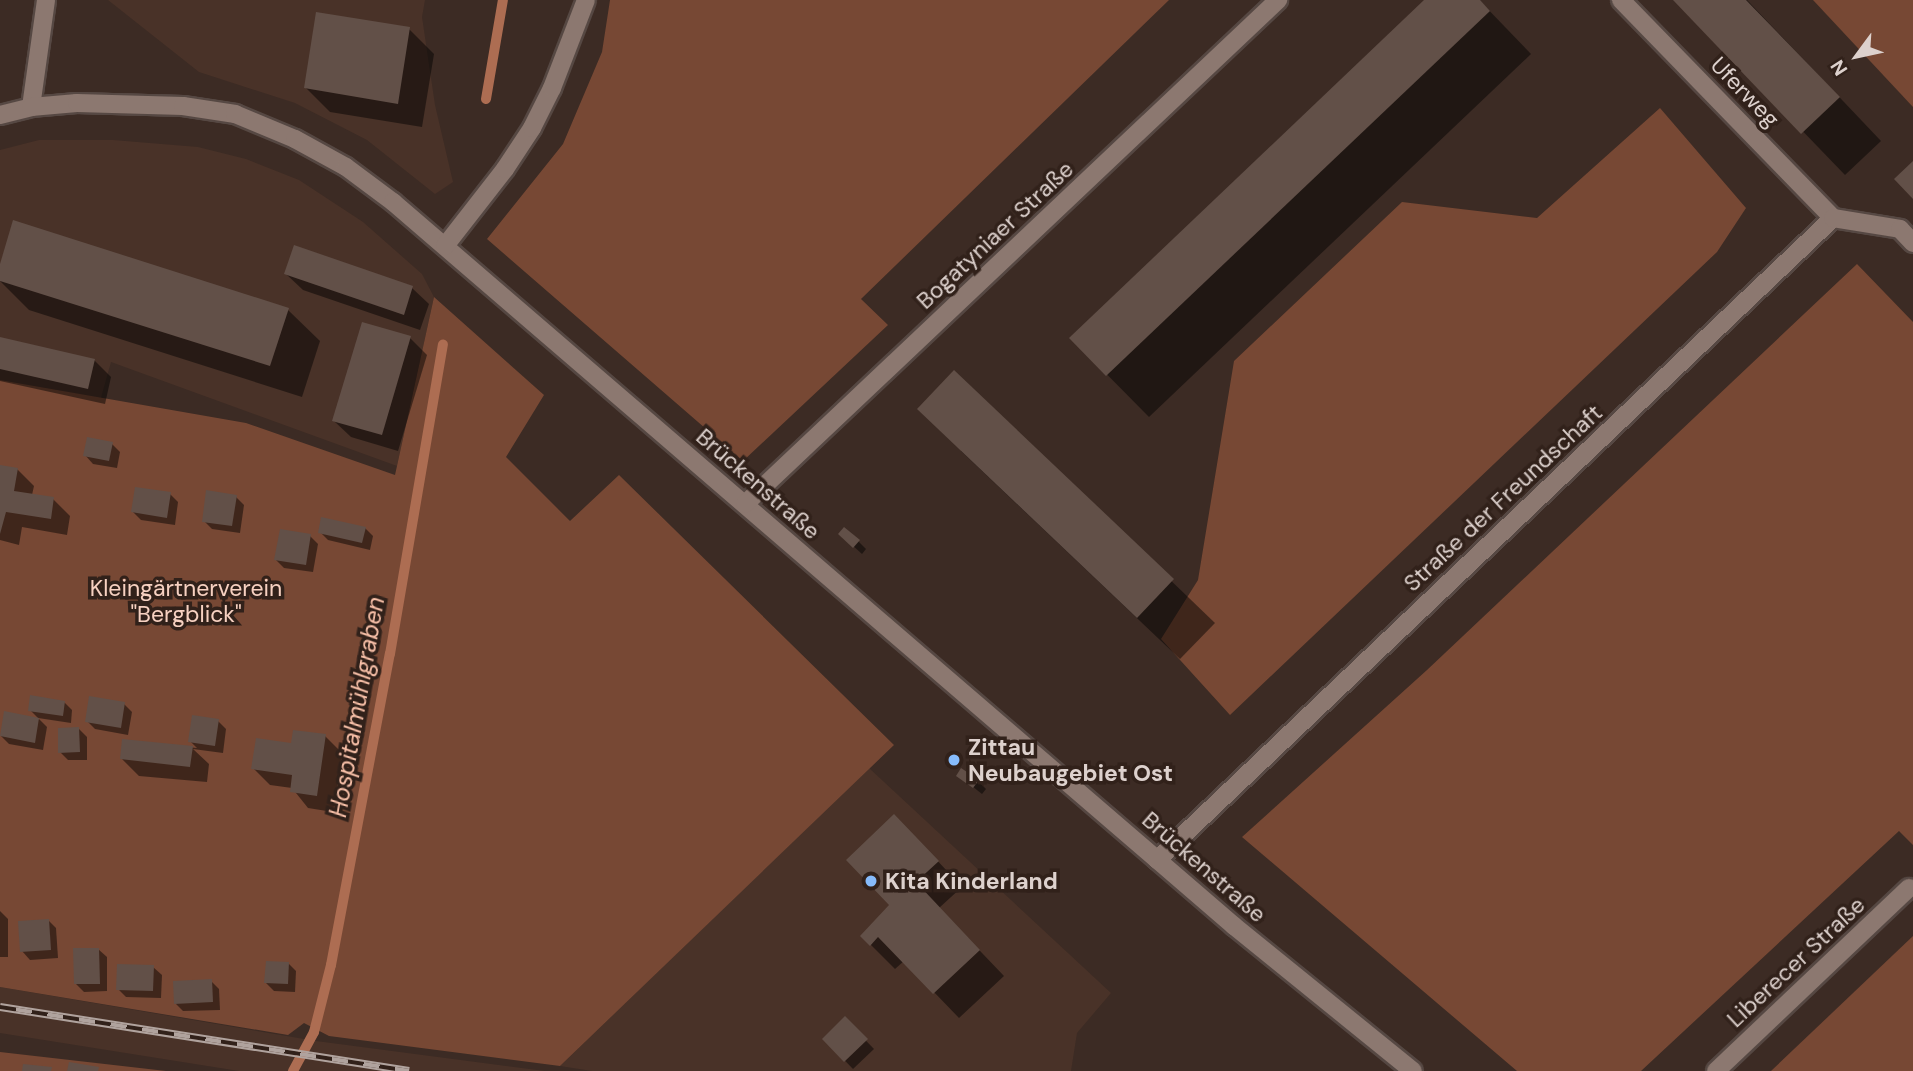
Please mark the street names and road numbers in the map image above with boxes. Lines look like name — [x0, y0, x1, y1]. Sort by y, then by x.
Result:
street label: Uferweg — [1705, 51, 1785, 133]
street label: Bogatyniaer Straße — [911, 155, 1079, 315]
street label: Straße der Freundschaft — [1398, 399, 1608, 597]
street label: Brückenstraße — [691, 423, 825, 545]
street label: Brückenstraße — [1137, 806, 1271, 928]
street label: Liberecer Straße — [1721, 891, 1871, 1033]

